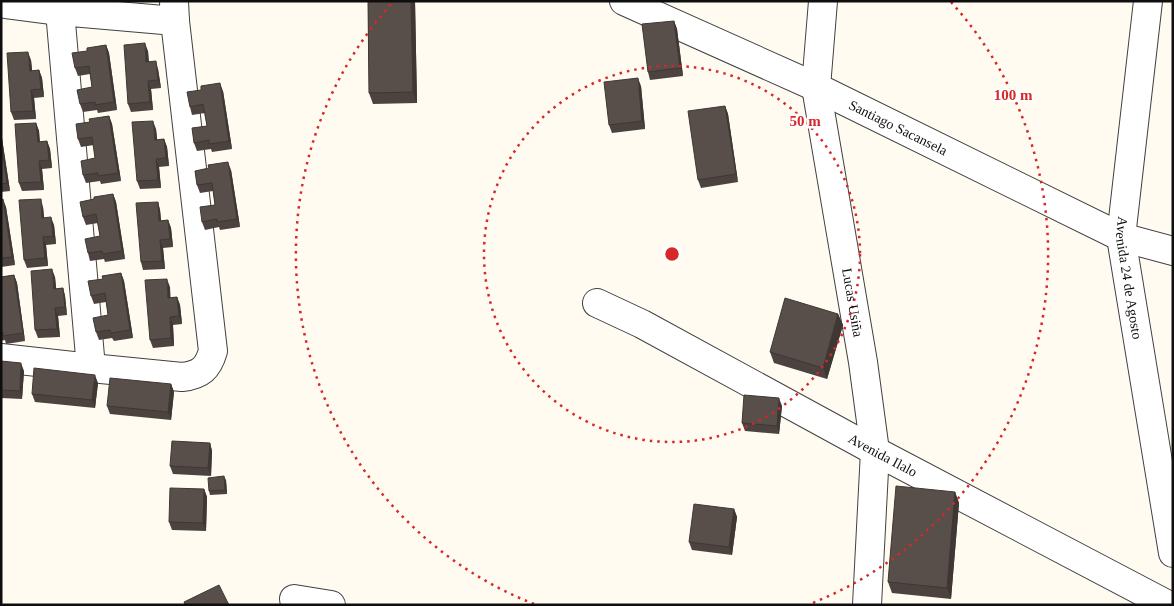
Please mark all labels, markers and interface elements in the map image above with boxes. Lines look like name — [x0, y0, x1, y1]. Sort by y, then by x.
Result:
text: 100 m — [994, 87, 1033, 103]
street label: Santiago Sacansela — [846, 97, 950, 159]
text: 50 m — [789, 113, 821, 129]
street label: Avenida 24 de Agosto — [1113, 216, 1145, 340]
centre of rings — [663, 245, 681, 263]
street label: Lucas Usiña — [839, 267, 866, 339]
street label: Avenida Ilalo — [846, 431, 920, 480]

